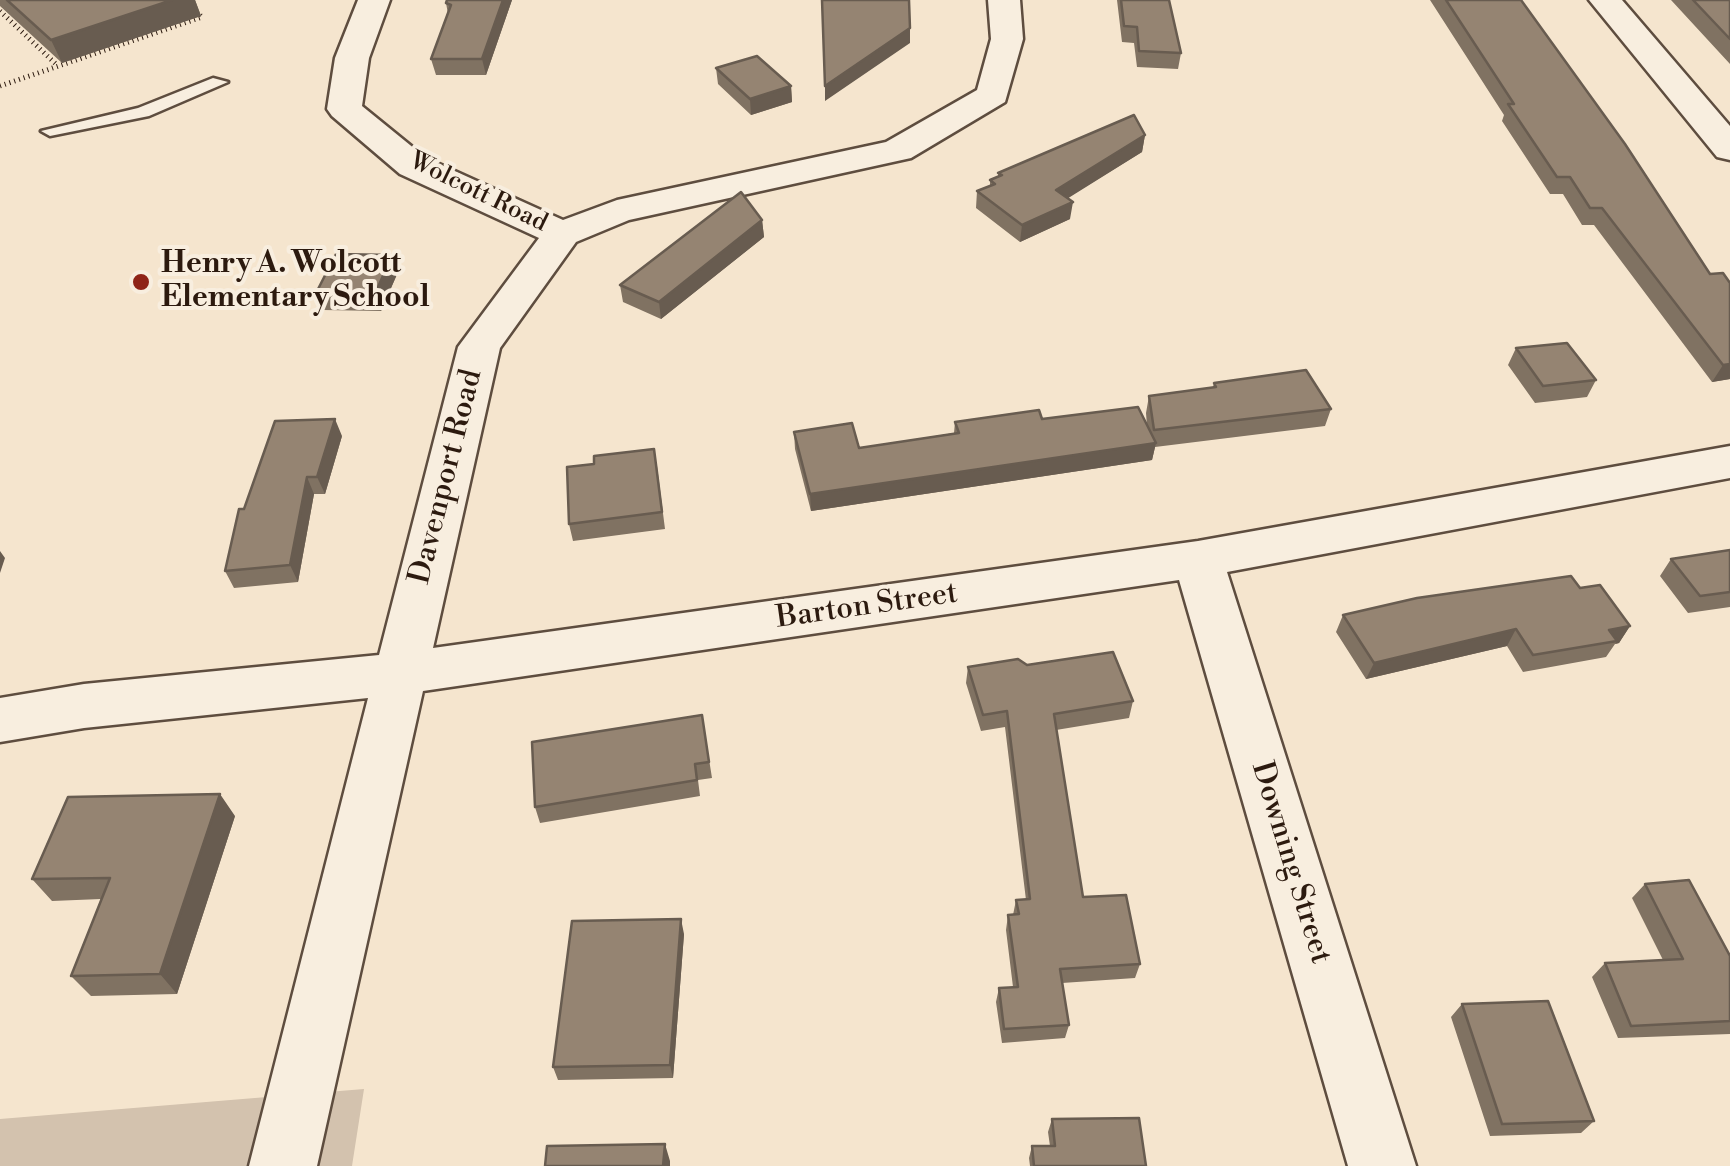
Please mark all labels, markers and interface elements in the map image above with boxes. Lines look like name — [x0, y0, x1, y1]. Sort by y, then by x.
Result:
street label: Wolcott Road — [404, 147, 552, 239]
place label: Henry A. Wolcott Elementary School — [161, 247, 430, 318]
marker: Henry A. Wolcott Elementary School — [130, 271, 152, 293]
street label: Davenport Road — [403, 366, 491, 588]
street label: Barton Street — [774, 576, 960, 638]
street label: Downing Street — [1242, 758, 1338, 968]

